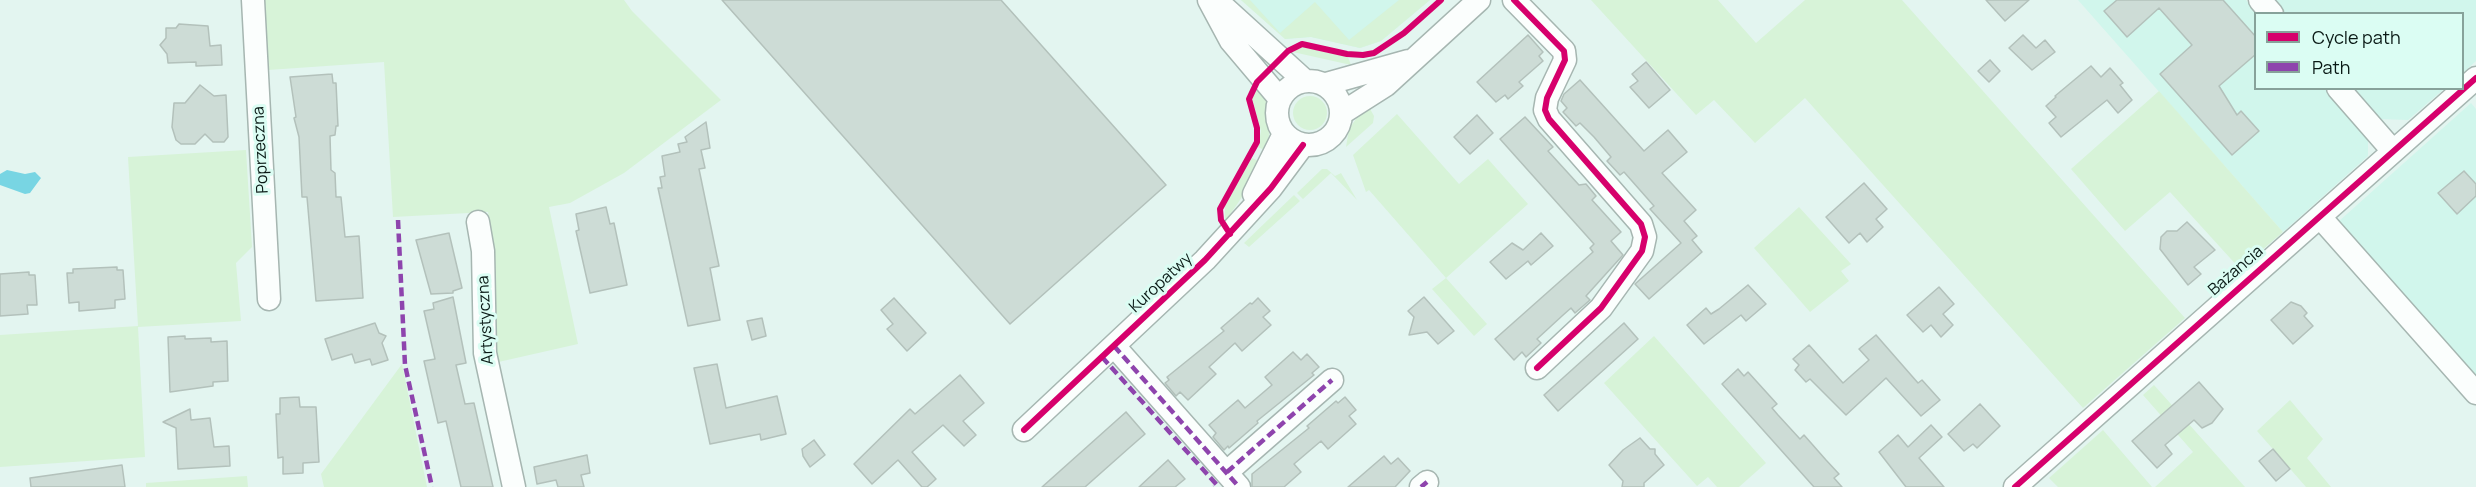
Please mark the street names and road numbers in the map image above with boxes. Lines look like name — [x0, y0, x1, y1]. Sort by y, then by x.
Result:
street label: Poprzeczna — [249, 106, 273, 194]
street label: Bażancia — [2205, 242, 2267, 300]
street label: Kuropatwy — [1126, 249, 1196, 317]
street label: Artystyczna — [474, 275, 498, 365]

